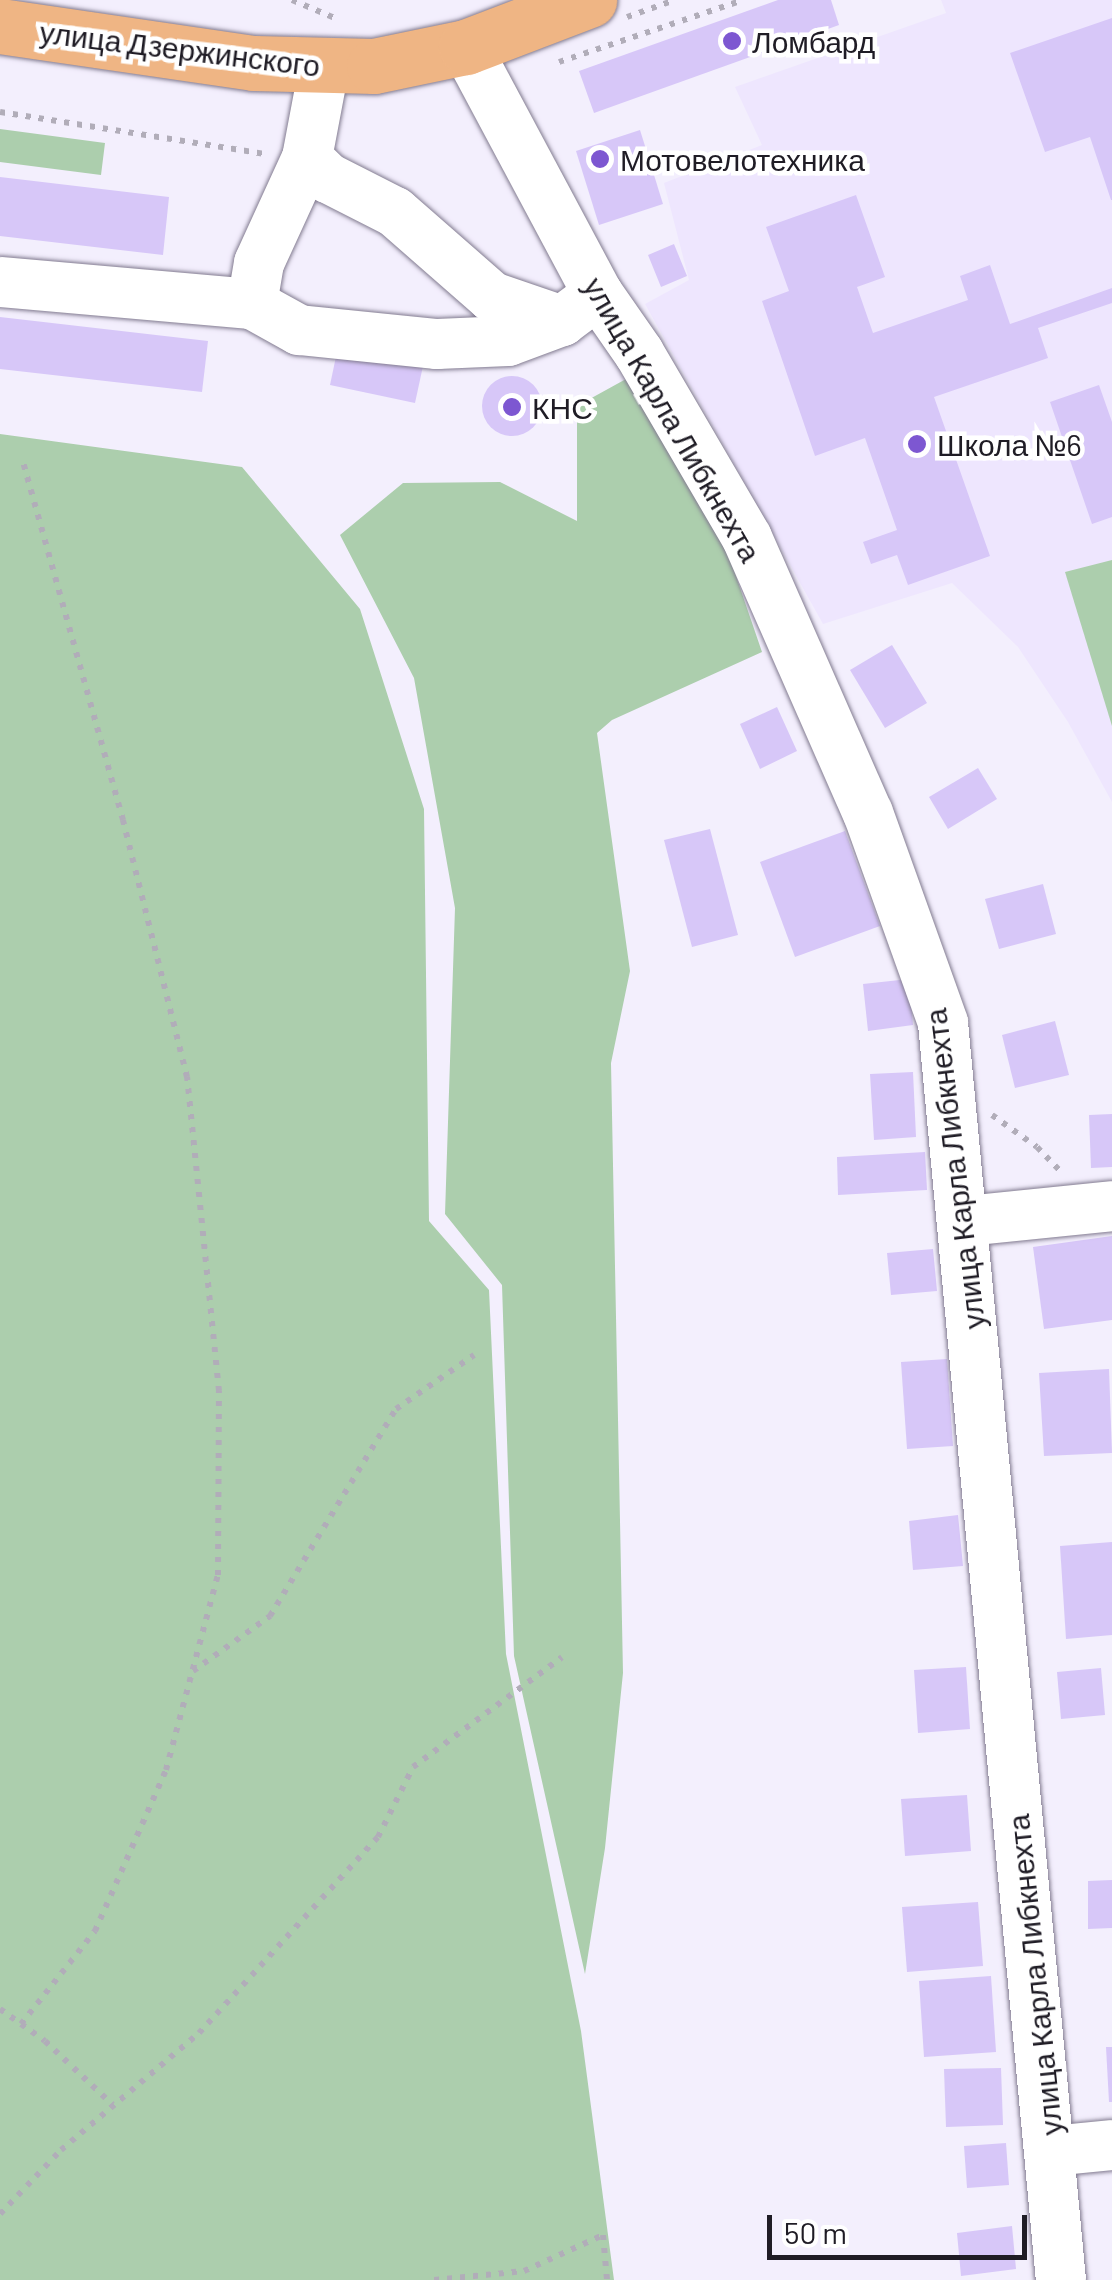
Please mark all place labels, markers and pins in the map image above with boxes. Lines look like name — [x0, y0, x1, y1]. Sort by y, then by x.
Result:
place label: Ломбард — [752, 23, 875, 59]
marker: Ломбард — [721, 30, 743, 52]
place label: Мотовелотехника — [620, 141, 865, 177]
marker: Мотовелотехника — [589, 148, 611, 170]
place label: КНС — [532, 389, 593, 425]
marker: КНС — [501, 396, 523, 418]
place label: Школа №6 — [937, 426, 1082, 462]
marker: Школа №6 — [906, 433, 928, 455]

